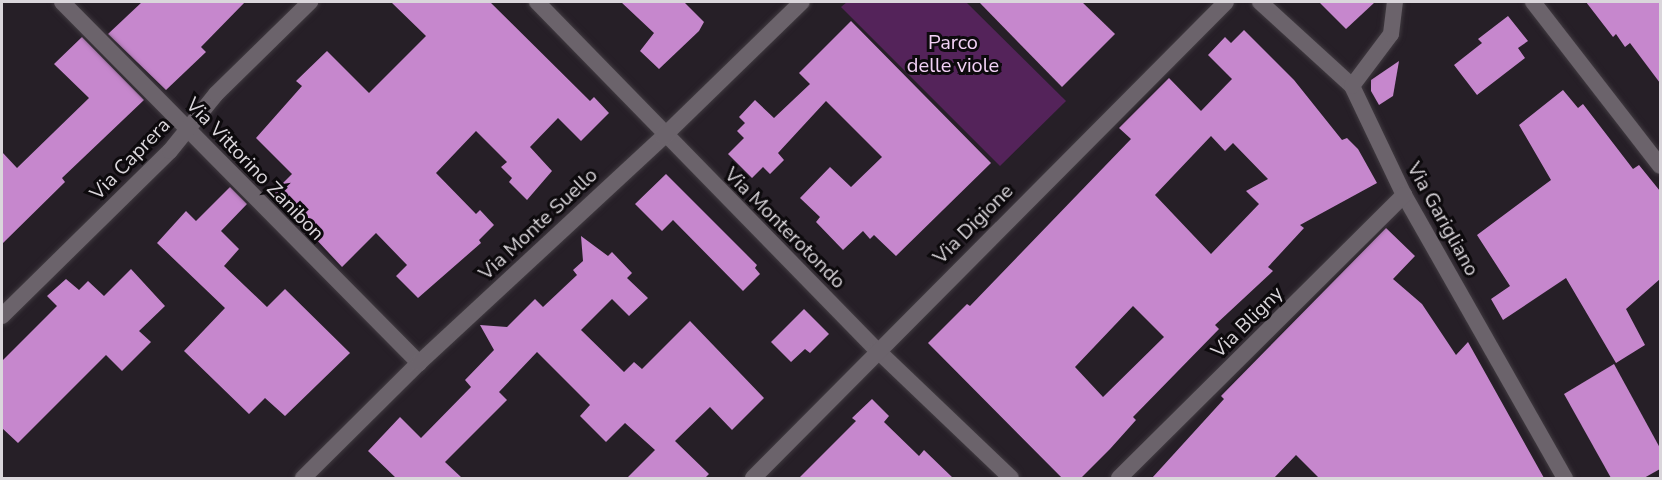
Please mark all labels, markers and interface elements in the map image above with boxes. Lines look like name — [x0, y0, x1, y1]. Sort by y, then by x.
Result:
park label: Parco delle viole — [907, 30, 999, 77]
street label: Via Vittorino Zanibon — [181, 93, 329, 245]
street label: Via Caprera — [85, 113, 175, 205]
street label: Via Garigliano — [1402, 158, 1484, 280]
street label: Via Monterotondo — [719, 162, 851, 294]
street label: Via Monte Suello — [474, 163, 602, 285]
street label: Via Digione — [928, 179, 1018, 269]
street label: Via Bligny — [1206, 281, 1288, 363]

